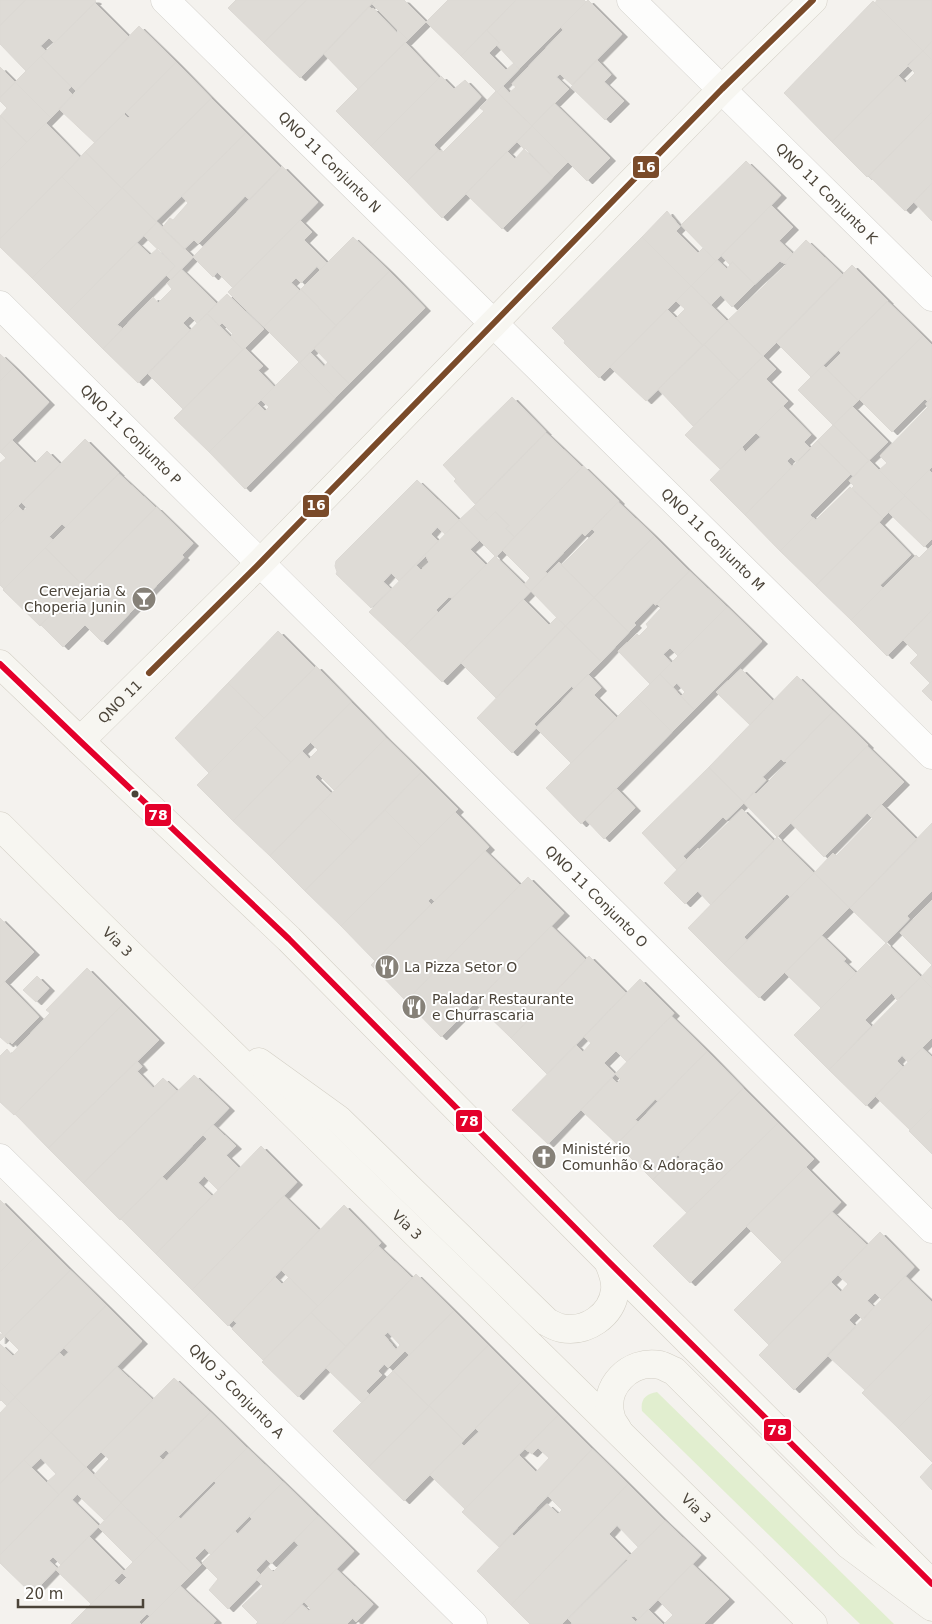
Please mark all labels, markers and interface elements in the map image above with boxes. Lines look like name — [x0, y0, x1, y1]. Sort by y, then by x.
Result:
street label: QNO 11 Conjunto N — [275, 108, 384, 216]
street label: QNO 11 Conjunto K — [773, 140, 881, 247]
line badge: 16 — [632, 155, 660, 179]
text: 16 — [636, 159, 656, 175]
street label: QNO 11 Conjunto P — [77, 381, 184, 488]
street label: QNO 11 Conjunto M — [658, 485, 768, 594]
line badge: 16 — [302, 494, 330, 518]
text: 16 — [306, 497, 326, 513]
place label: Cervejaria & Choperia Junin — [24, 583, 126, 615]
bar icon: Cervejaria & Choperia Junin — [131, 586, 157, 612]
street label: QNO 11 — [95, 677, 145, 727]
unlabelled marker — [130, 789, 140, 799]
line badge: 78 — [144, 803, 172, 827]
text: 78 — [148, 807, 168, 823]
street label: QNO 11 Conjunto O — [542, 842, 651, 951]
street label: Via 3 — [99, 924, 136, 960]
restaurant icon: La Pizza Setor O — [374, 954, 400, 980]
place label: La Pizza Setor O — [404, 959, 517, 975]
place label: Paladar Restaurante e Churrascaria — [432, 991, 574, 1023]
restaurant icon: Paladar Restaurante e Churrascaria — [401, 994, 427, 1020]
line badge: 78 — [455, 1109, 483, 1133]
text: 78 — [459, 1113, 479, 1129]
place label: Ministério Comunhão & Adoração — [562, 1141, 724, 1173]
church icon: Ministério Comunhão & Adoração — [531, 1144, 557, 1170]
street label: Via 3 — [389, 1207, 425, 1243]
street label: QNO 3 Conjunto A — [186, 1341, 288, 1442]
line badge: 78 — [763, 1418, 792, 1442]
text: 78 — [767, 1422, 787, 1438]
street label: Via 3 — [678, 1490, 715, 1526]
scale bar — [18, 1576, 142, 1608]
text: 20 m — [25, 1585, 63, 1603]

